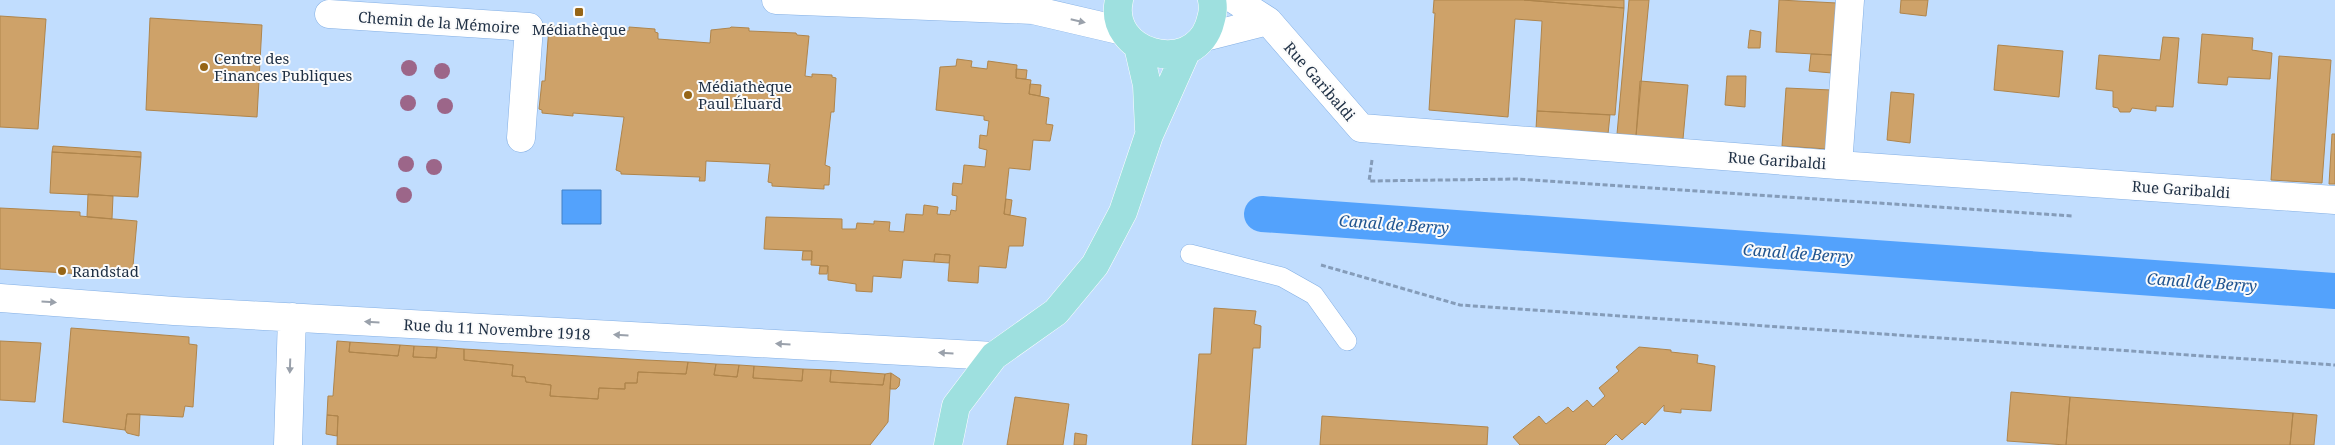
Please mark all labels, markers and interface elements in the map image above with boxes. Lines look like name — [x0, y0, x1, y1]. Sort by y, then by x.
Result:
street label: Chemin de la Mémoire — [357, 6, 521, 38]
marker: Médiathèque — [573, 6, 585, 18]
one-way arrow — [1070, 17, 1085, 25]
place label: Médiathèque — [532, 19, 626, 39]
street label: Rue Garibaldi — [1280, 37, 1360, 125]
place label: Centre des Finances Publiques — [214, 48, 353, 85]
marker: Centre des Finances Publiques — [198, 61, 210, 73]
place label: Médiathèque Paul Éluard — [698, 76, 792, 113]
marker: Médiathèque Paul Éluard — [682, 89, 694, 101]
street label: Rue Garibaldi — [1727, 147, 1827, 173]
street label: Rue Garibaldi — [2131, 176, 2231, 202]
water label: Canal de Berry — [1338, 209, 1450, 239]
water label: Canal de Berry — [1742, 238, 1854, 268]
place label: Randstad — [72, 261, 139, 281]
marker: Randstad — [56, 265, 68, 277]
water label: Canal de Berry — [2146, 267, 2258, 297]
one-way arrow — [41, 298, 57, 306]
street label: Rue du 11 Novembre 1918 — [403, 314, 591, 344]
one-way arrow — [363, 317, 379, 325]
one-way arrow — [613, 331, 629, 339]
one-way arrow — [775, 340, 791, 348]
one-way arrow — [937, 349, 953, 357]
one-way arrow — [286, 358, 294, 374]

